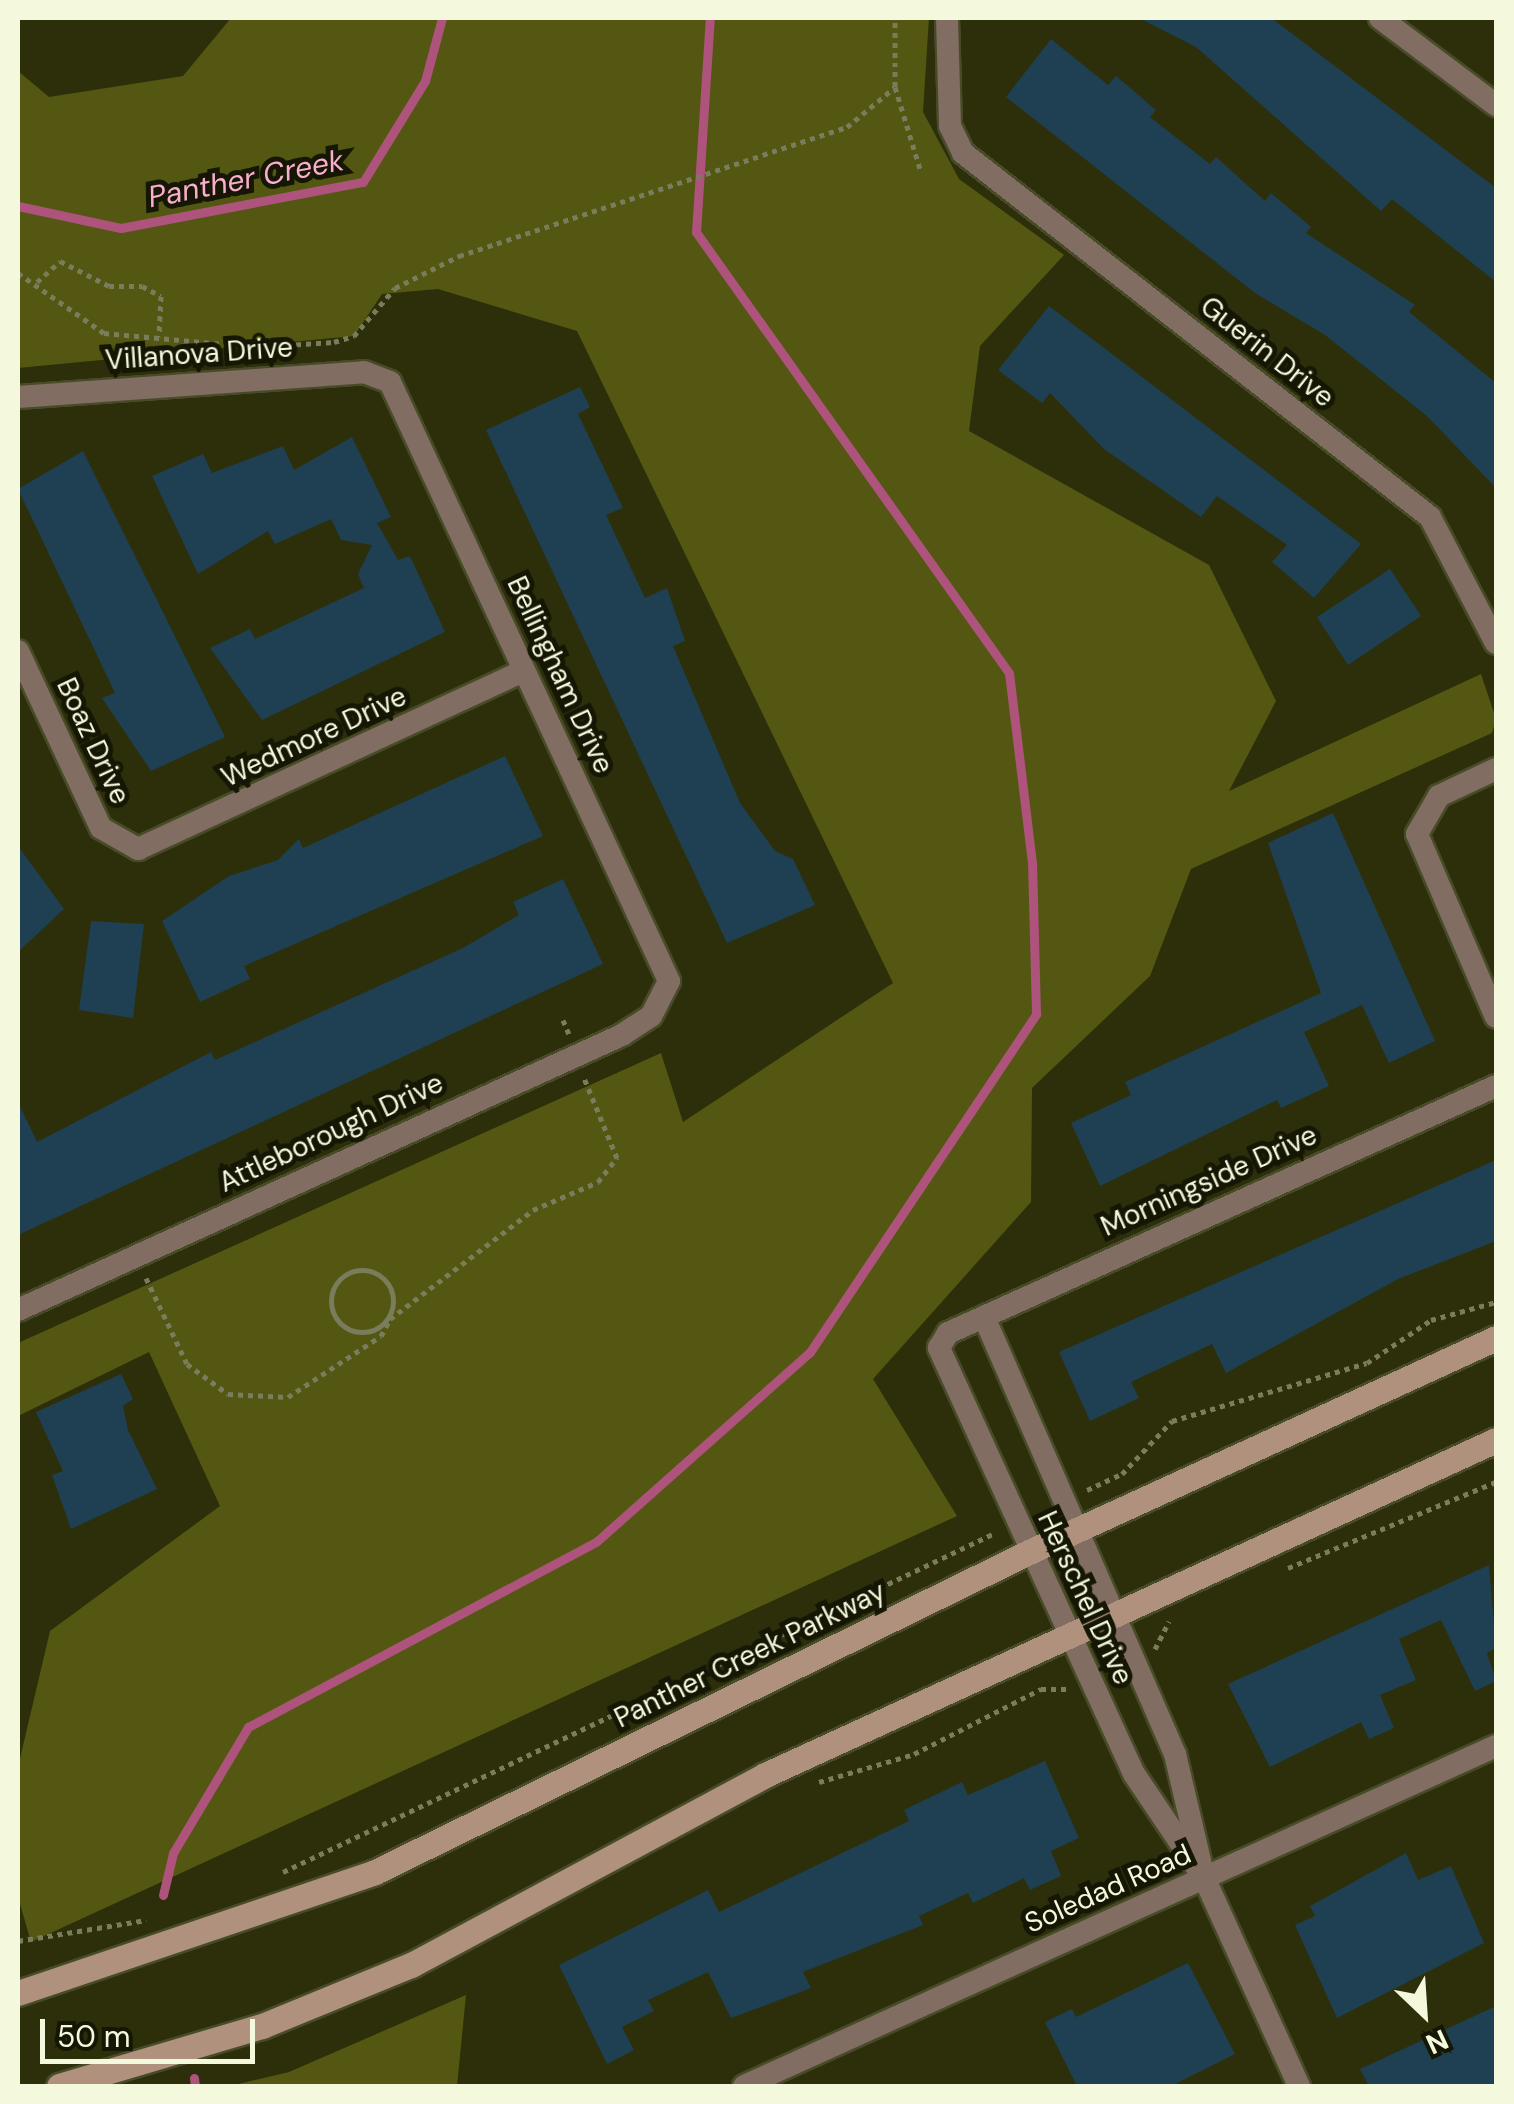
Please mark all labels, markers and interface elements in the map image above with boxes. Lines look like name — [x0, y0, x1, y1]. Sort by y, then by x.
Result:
water label: Panther Creek — [145, 142, 347, 216]
street label: Guerin Drive — [1194, 289, 1340, 415]
street label: Villanova Drive — [104, 331, 294, 377]
street label: Bellingham Drive — [500, 571, 620, 779]
street label: Boaz Drive — [49, 673, 137, 809]
street label: Wedmore Drive — [216, 679, 412, 795]
street label: Attleborough Drive — [214, 1066, 448, 1200]
street label: Morningside Drive — [1096, 1118, 1322, 1244]
street label: Herschel Drive — [1030, 1506, 1140, 1690]
street label: Panther Creek Parkway — [609, 1575, 891, 1735]
street label: Soledad Road — [1020, 1837, 1196, 1941]
north arrow — [1374, 1964, 1474, 2064]
scale bar — [45, 1999, 260, 2061]
text: 50 m — [57, 2017, 131, 2056]
text: N — [1420, 2021, 1454, 2063]

